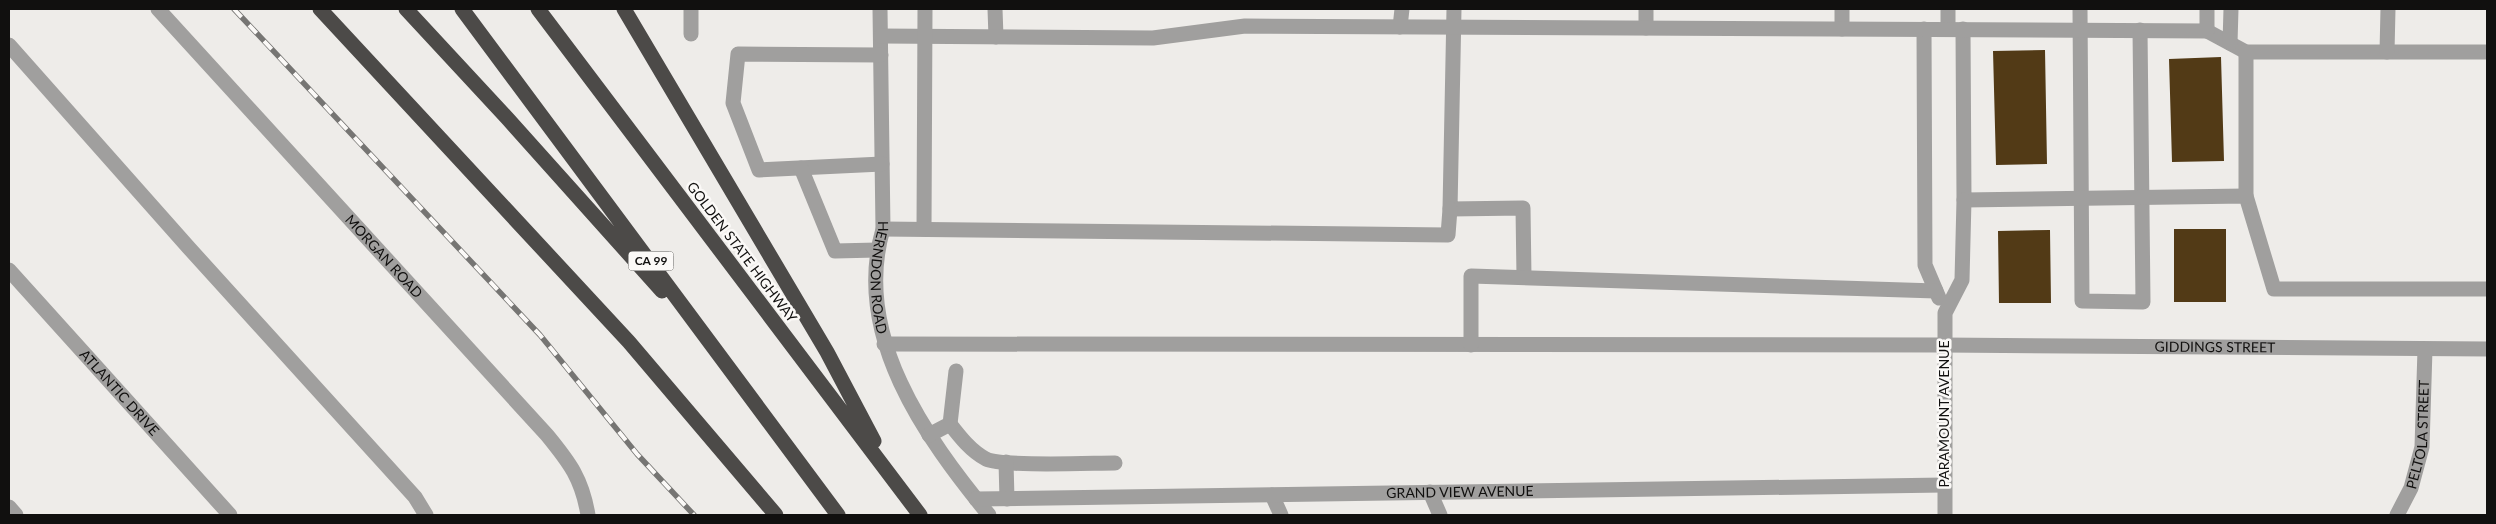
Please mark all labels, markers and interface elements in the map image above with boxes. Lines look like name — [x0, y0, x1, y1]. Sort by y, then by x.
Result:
street label: GOLDEN STATE HIGHWAY — [684, 178, 801, 326]
street label: MORGAN ROAD — [342, 211, 426, 301]
street label: HERNDON ROAD — [868, 221, 892, 336]
road number: CA 99 — [628, 252, 674, 270]
street label: GIDDINGS STREET — [2155, 338, 2276, 355]
street label: PARAMOUNT AVENUE — [1935, 341, 1952, 487]
street label: ATLANTIC DRIVE — [77, 346, 163, 439]
street label: PELTOLA STREET — [2402, 379, 2432, 491]
street label: GRAND VIEW AVENUE — [1386, 482, 1534, 501]

